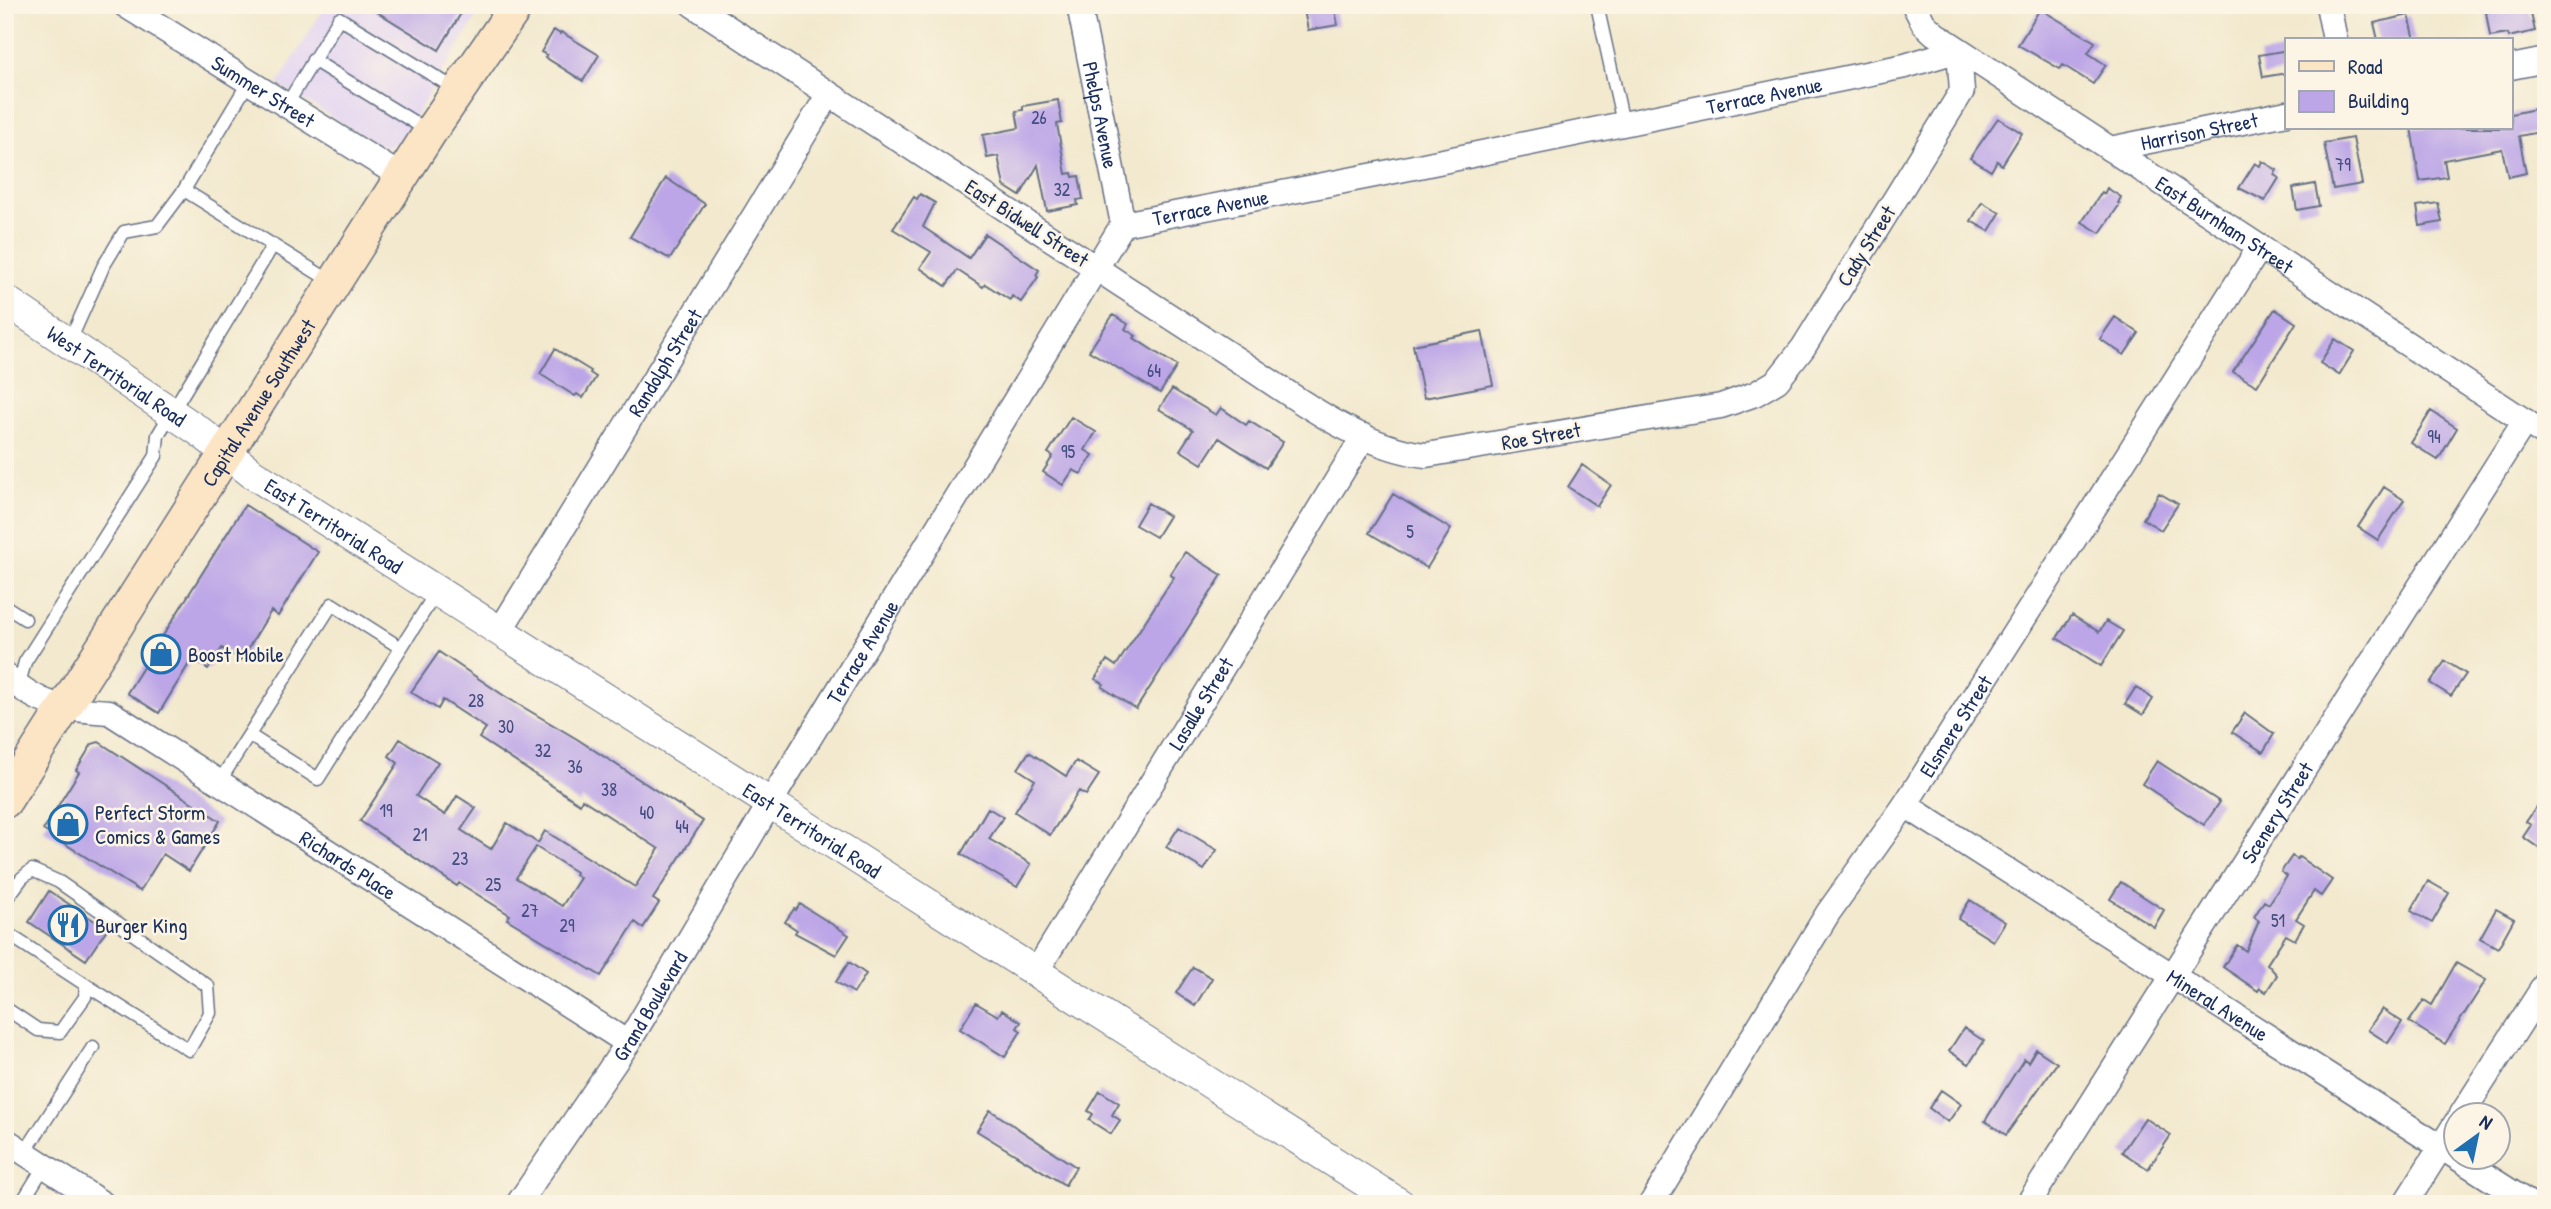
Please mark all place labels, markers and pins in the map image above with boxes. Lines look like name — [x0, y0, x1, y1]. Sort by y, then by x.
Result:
shop icon: Boost Mobile — [140, 633, 182, 675]
place label: Boost Mobile — [188, 640, 284, 669]
place label: Perfect Storm Comics & Games — [95, 798, 220, 851]
shop icon: Perfect Storm Comics & Games — [47, 803, 89, 845]
restaurant icon: Burger King — [47, 904, 89, 946]
place label: Burger King — [95, 911, 187, 940]

